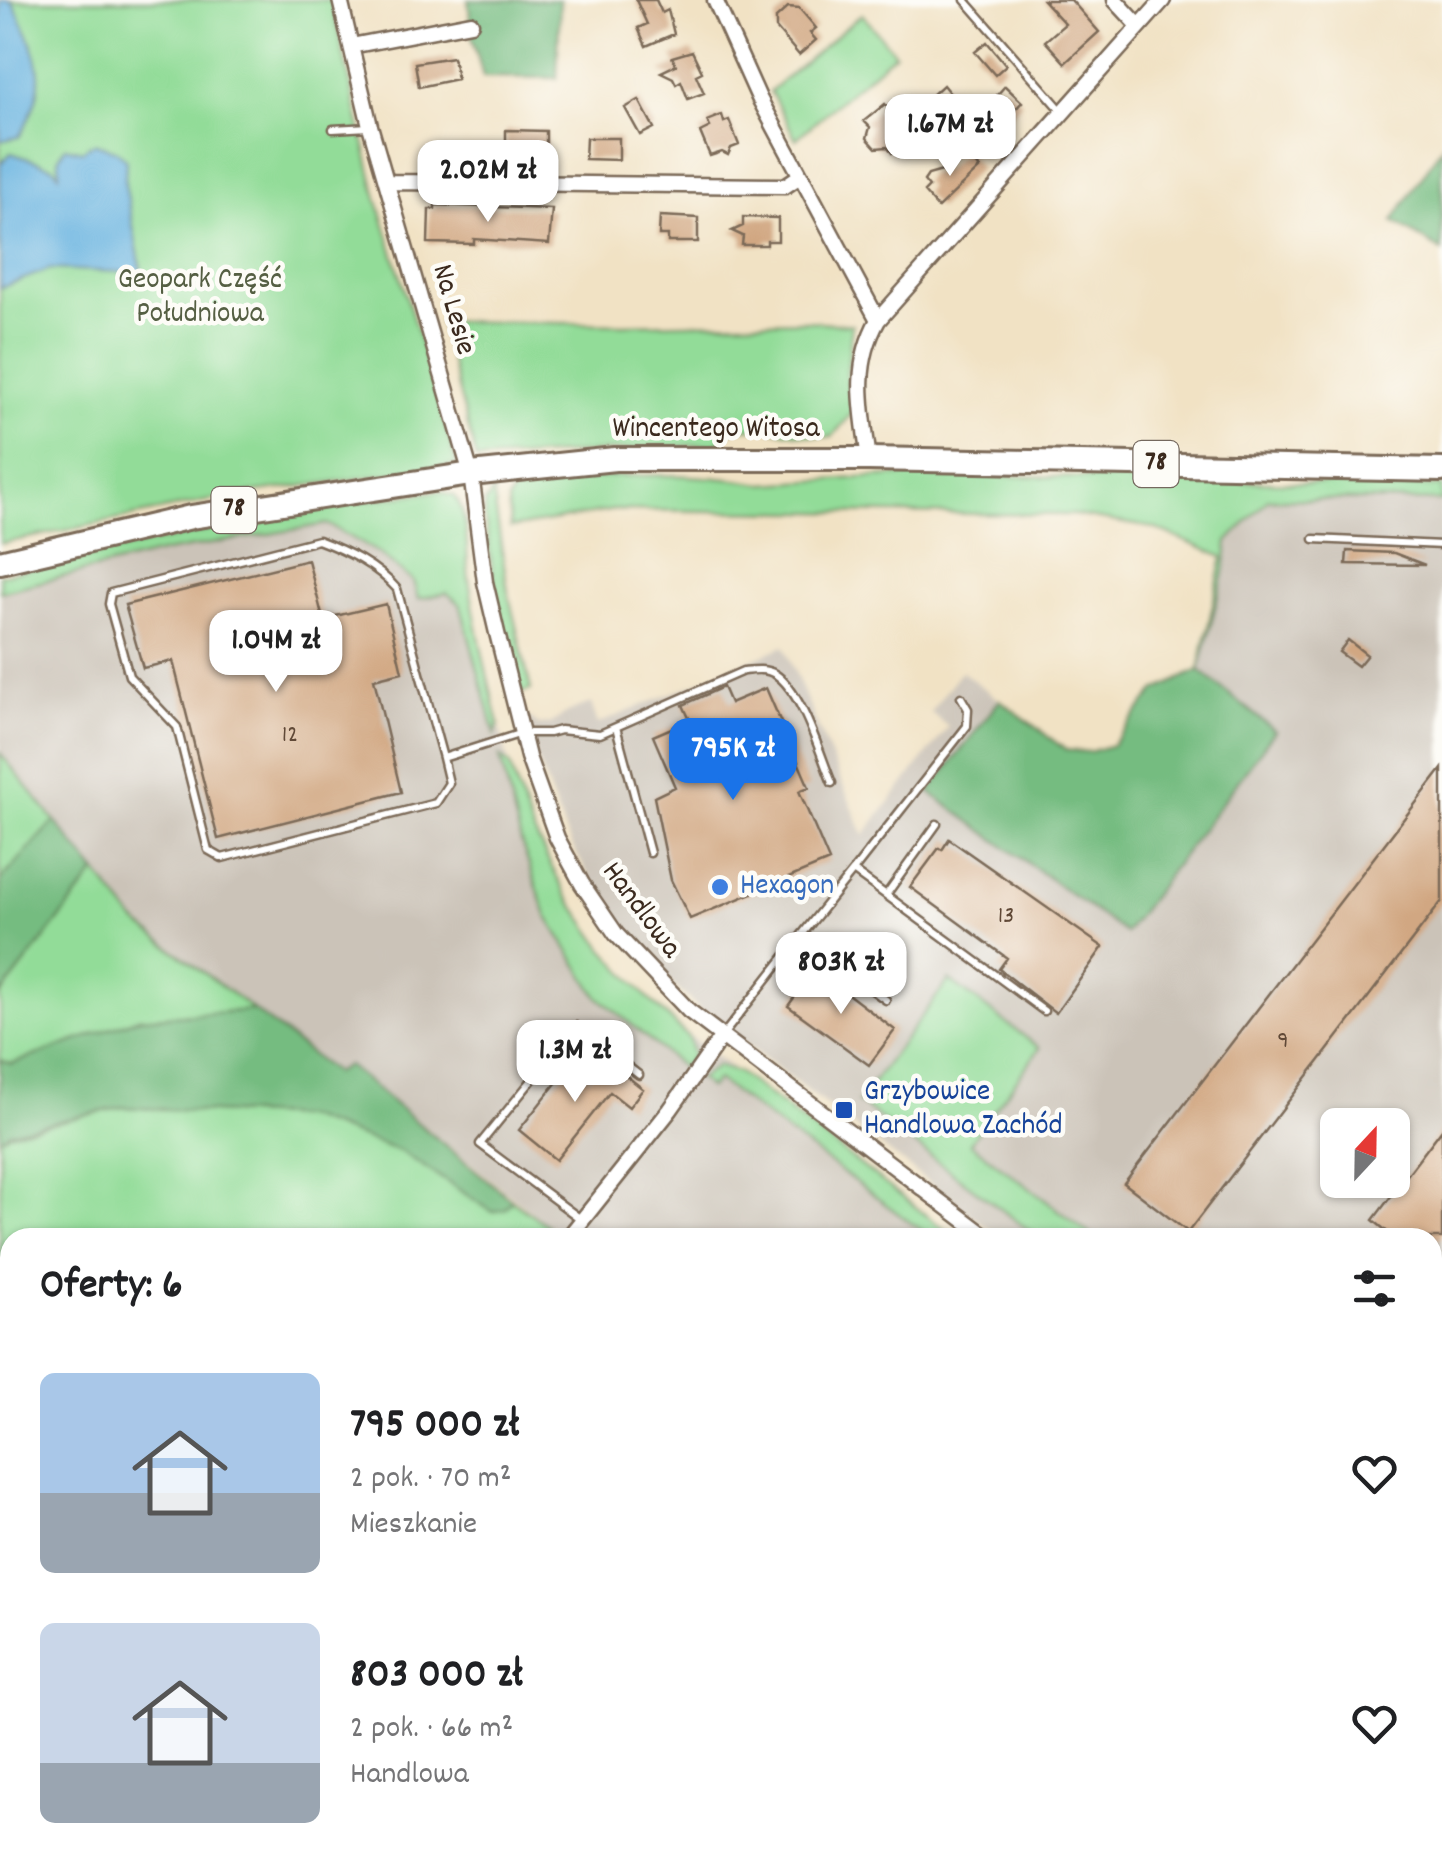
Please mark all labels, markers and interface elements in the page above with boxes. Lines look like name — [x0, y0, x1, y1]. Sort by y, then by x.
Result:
pin: 1.67M zł — [847, 94, 1053, 179]
text: 1.67M zł — [907, 103, 993, 149]
pin: 2.02M zł — [385, 140, 591, 225]
text: 2.02M zł — [439, 149, 537, 195]
park label: Geopark Część Południowa — [118, 260, 282, 337]
street label: Na Lesie — [419, 260, 485, 360]
street label: Wincentego Witosa — [612, 409, 821, 452]
road number: 78 — [1134, 441, 1178, 487]
road number: 78 — [212, 487, 256, 533]
pin: 1.04M zł — [173, 610, 379, 695]
text: 1.04M zł — [231, 619, 321, 665]
house number: 12 — [282, 718, 298, 754]
pin: 795K zł — [641, 718, 825, 803]
text: 795K zł — [691, 727, 775, 773]
street label: Handlowa — [589, 854, 691, 969]
place label: Hexagon — [740, 866, 834, 909]
marker: Hexagon — [709, 876, 731, 898]
house number: 13 — [998, 899, 1014, 935]
pin: 803K zł — [749, 932, 933, 1017]
text: 803K zł — [798, 941, 884, 987]
pin: 1.3M zł — [483, 1020, 667, 1105]
house number: 9 — [1277, 1024, 1289, 1060]
text: 1.3M zł — [539, 1029, 611, 1075]
place label: Grzybowice Handlowa Zachód — [864, 1072, 1063, 1149]
marker: Grzybowice Handlowa Zachód — [833, 1099, 855, 1121]
north arrow — [1320, 1108, 1410, 1198]
map controls — [1320, 1108, 1410, 1198]
text: Oferty: 6 — [40, 1258, 183, 1318]
icon: filters — [1347, 1261, 1402, 1316]
text: 795 000 zł — [350, 1397, 519, 1457]
icon: home — [120, 1413, 240, 1533]
icon: heart — [1347, 1446, 1402, 1501]
text: 2 pok. · 70 m² — [350, 1457, 511, 1503]
text: Mieszkanie — [350, 1503, 477, 1549]
text: 803 000 zł — [350, 1647, 523, 1707]
icon: home — [120, 1663, 240, 1783]
icon: heart — [1347, 1696, 1402, 1751]
text: 2 pok. · 66 m² — [350, 1707, 513, 1753]
text: Handlowa — [350, 1753, 469, 1799]

